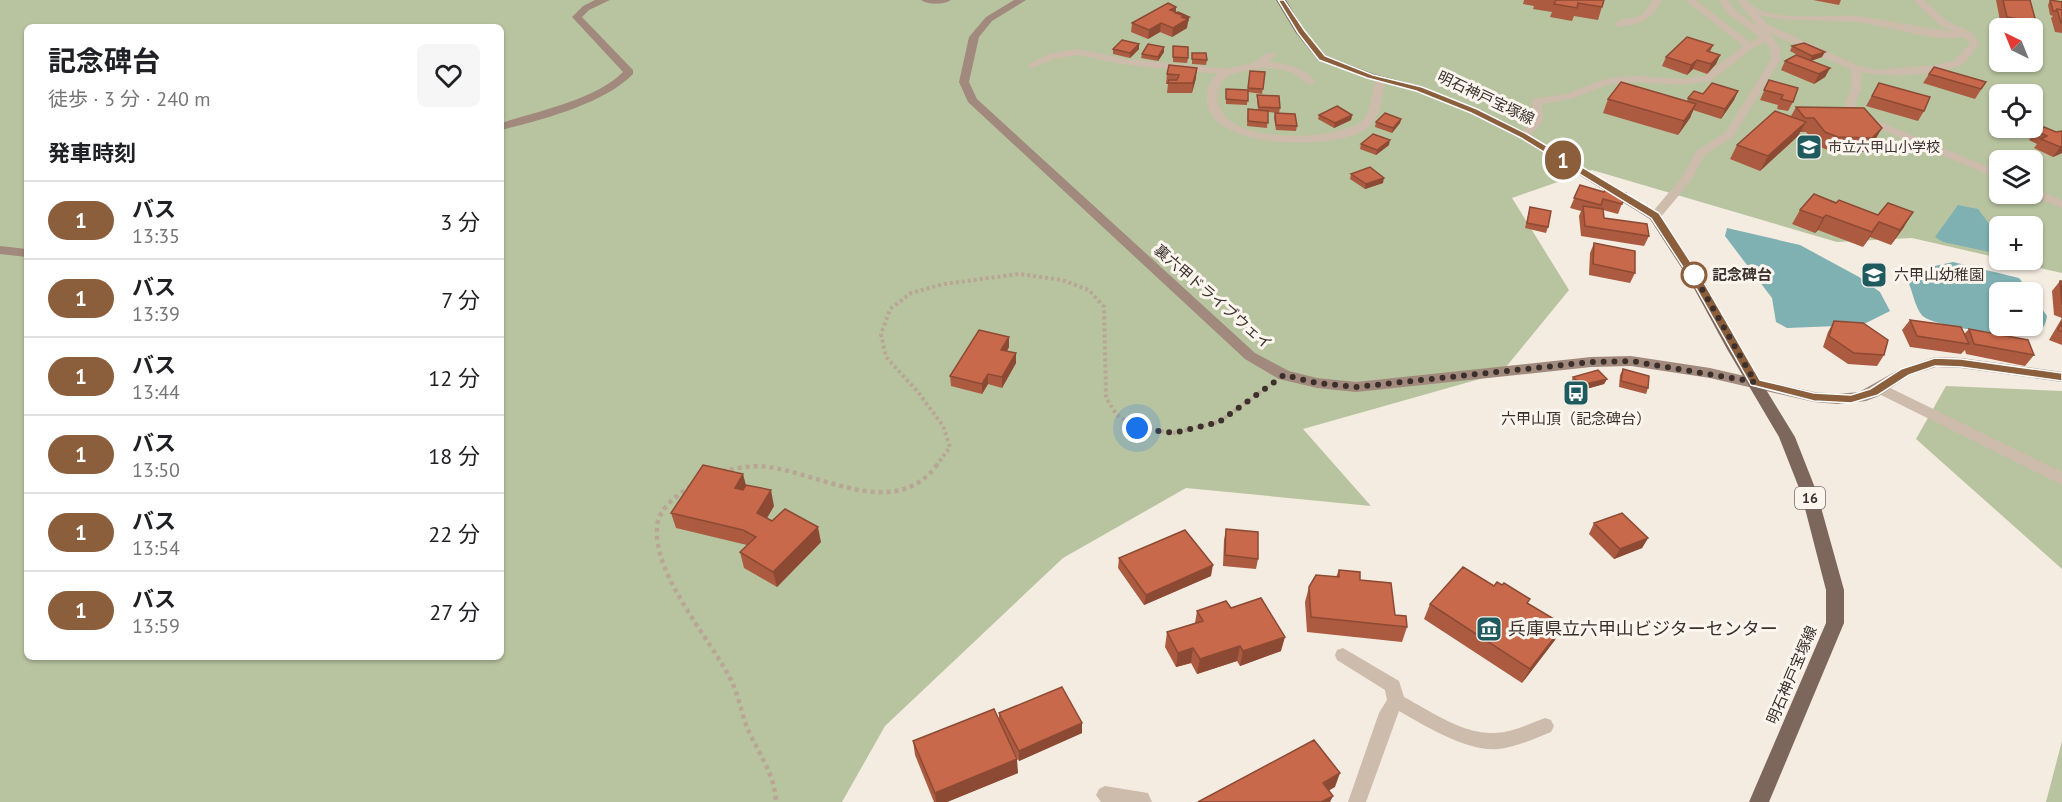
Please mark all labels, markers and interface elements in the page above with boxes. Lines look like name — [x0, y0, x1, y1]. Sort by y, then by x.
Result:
north arrow — [1989, 18, 2043, 72]
map controls — [1989, 18, 2043, 336]
text: 記念碑台 — [48, 42, 160, 79]
button: heart — [417, 44, 480, 107]
street label: 明石神戸宝塚線 — [1435, 67, 1538, 128]
button: locate — [1989, 84, 2043, 138]
text: 徒歩 · 3 分 · 240 m — [48, 86, 211, 112]
school or university icon: 市立六甲山小学校 — [1794, 132, 1824, 162]
place label: 市立六甲山小学校 — [1828, 138, 1940, 156]
text: 発車時刻 — [48, 139, 136, 167]
line badge: 1 — [1544, 140, 1582, 180]
text: 1 — [1557, 147, 1569, 174]
button: layers — [1989, 150, 2043, 204]
text: バス — [132, 195, 176, 223]
text: 1 — [75, 207, 87, 234]
text: 3 分 — [440, 208, 480, 236]
button: + — [1989, 216, 2043, 270]
text: 13:35 — [132, 223, 180, 249]
street label: 裏六甲ドライブウェイ — [1150, 240, 1276, 353]
school or university icon: 六甲山幼稚園 — [1859, 260, 1889, 290]
marker: 記念碑台 — [1681, 262, 1707, 288]
place label: 記念碑台 — [1712, 265, 1772, 284]
place label: 六甲山幼稚園 — [1894, 265, 1984, 284]
text: バス — [132, 273, 176, 301]
button: − — [1989, 282, 2043, 336]
text: 1 — [75, 285, 87, 312]
text: 7 分 — [441, 286, 480, 314]
text: 13:39 — [132, 301, 180, 327]
text: バス — [132, 351, 176, 379]
text: 1 — [75, 363, 87, 390]
text: 12 分 — [428, 364, 480, 392]
bus stop icon: 六甲山頂（記念碑台） — [1561, 378, 1591, 408]
text: 13:44 — [132, 379, 180, 405]
place label: 六甲山頂（記念碑台） — [1501, 409, 1651, 428]
your location — [1122, 413, 1152, 443]
text: バス — [132, 429, 176, 457]
text: 1 — [75, 441, 87, 468]
text: 18 分 — [428, 442, 480, 470]
text: 13:50 — [132, 457, 180, 483]
road number: 16 — [1795, 487, 1825, 509]
text: バス — [132, 507, 176, 535]
text: 1 — [75, 519, 87, 546]
text: 22 分 — [428, 520, 480, 548]
text: 13:54 — [132, 535, 180, 561]
text: バス — [132, 585, 176, 613]
text: 1 — [75, 597, 87, 624]
text: 27 分 — [429, 598, 480, 626]
text: 13:59 — [132, 613, 180, 639]
museum icon: 兵庫県立六甲山ビジターセンター — [1474, 614, 1504, 644]
place label: 兵庫県立六甲山ビジターセンター — [1508, 617, 1778, 640]
street label: 明石神戸宝塚線 — [1762, 623, 1821, 727]

